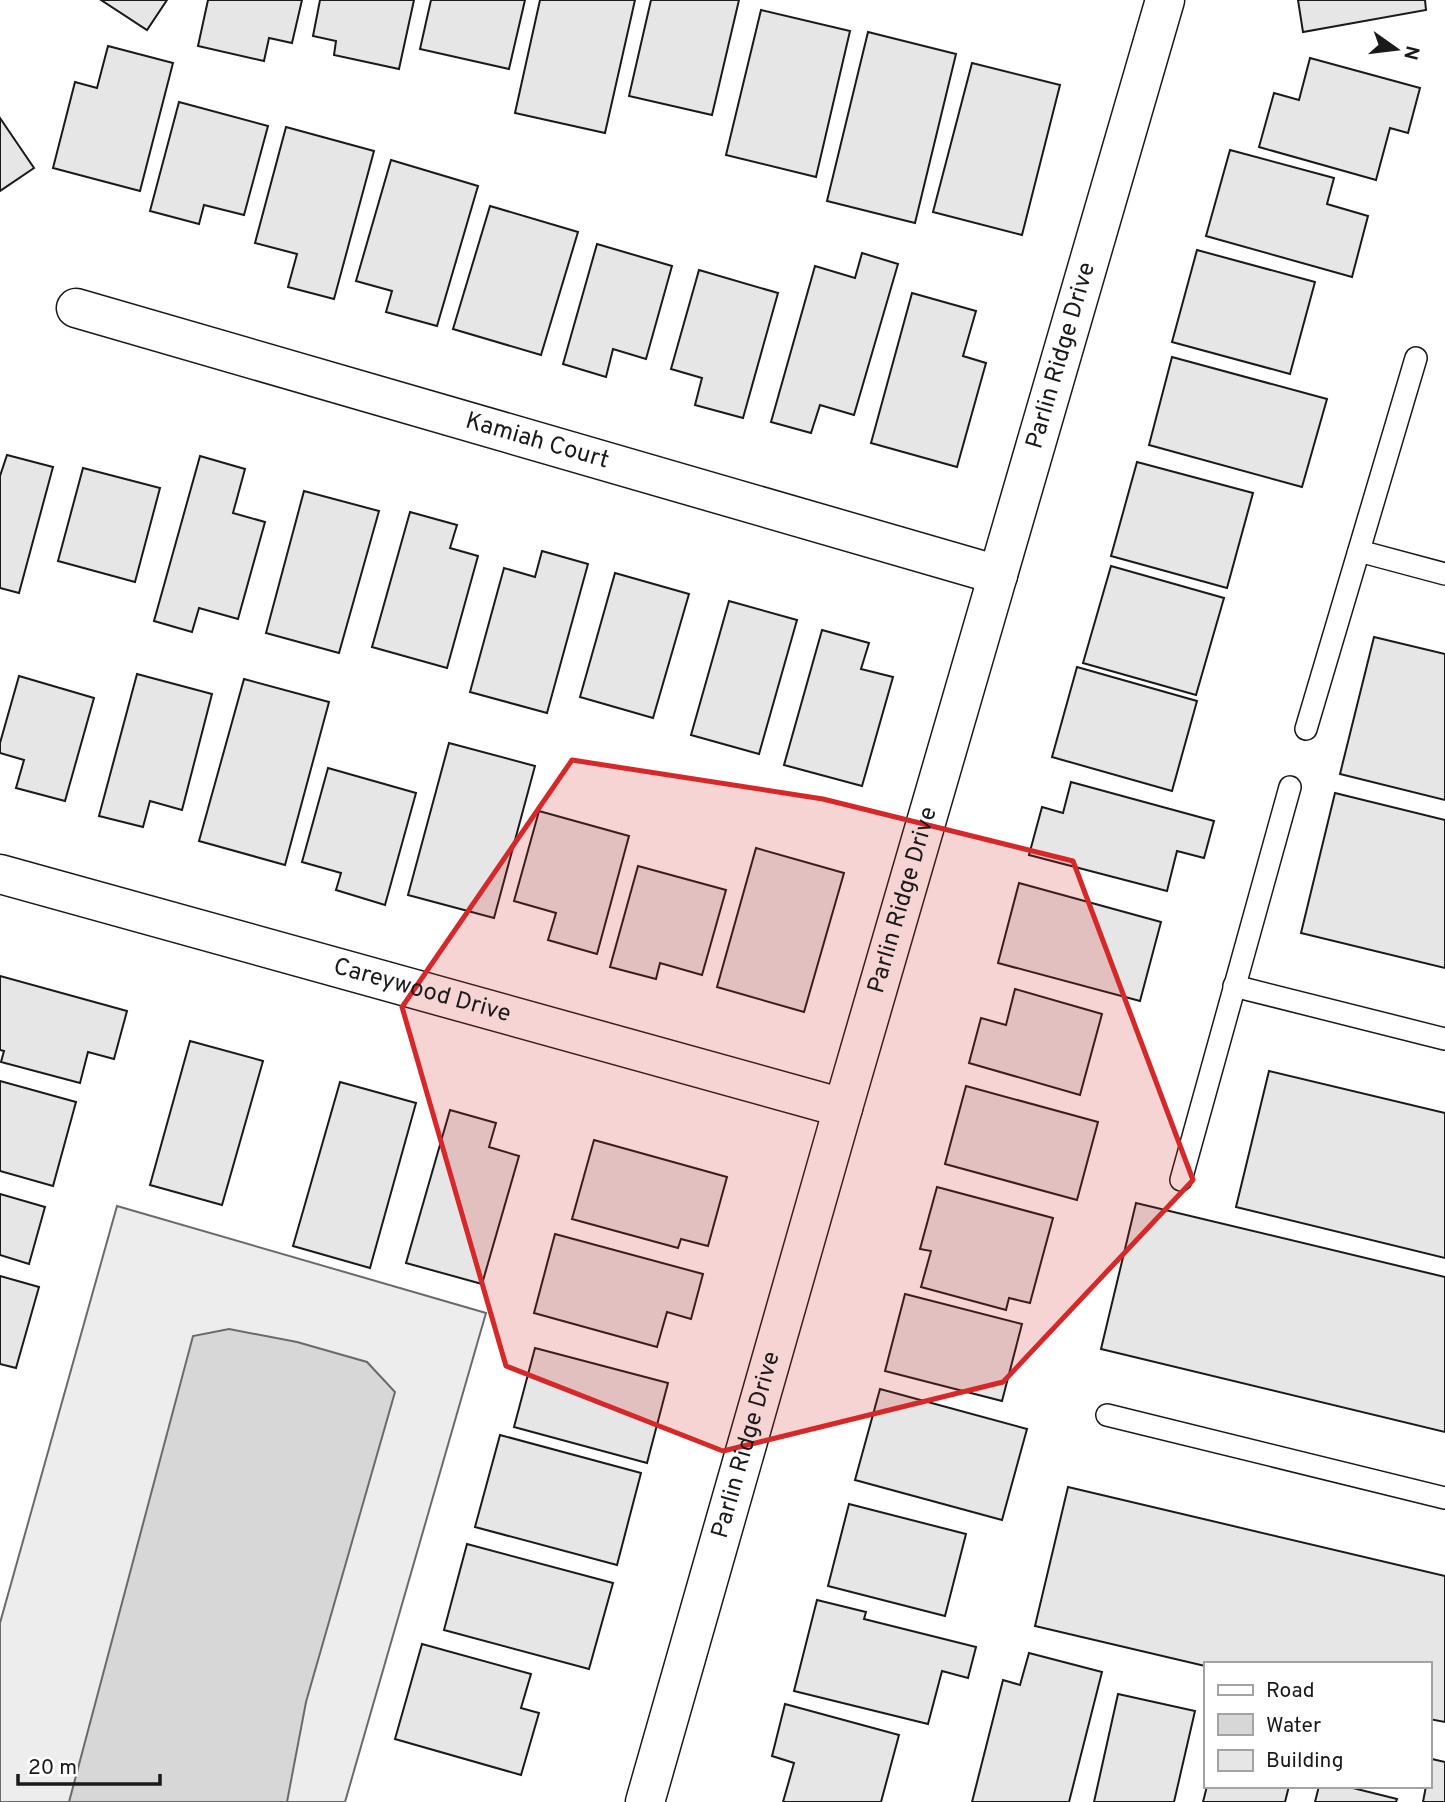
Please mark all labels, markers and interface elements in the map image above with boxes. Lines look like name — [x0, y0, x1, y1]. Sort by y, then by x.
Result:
north arrow — [1361, 14, 1431, 84]
text: N — [1397, 43, 1424, 62]
street label: Parlin Ridge Drive — [1020, 259, 1103, 453]
street label: Kamiah Court — [462, 406, 612, 477]
street label: Parlin Ridge Drive — [862, 804, 945, 997]
street label: Careywood Drive — [330, 952, 514, 1030]
street label: Parlin Ridge Drive — [706, 1348, 788, 1542]
legend — [1204, 1662, 1431, 1788]
text: Road — [1266, 1678, 1315, 1705]
text: Water — [1266, 1713, 1321, 1740]
scale bar — [18, 1742, 159, 1786]
text: Building — [1266, 1748, 1344, 1775]
text: 20 m — [28, 1755, 77, 1782]

